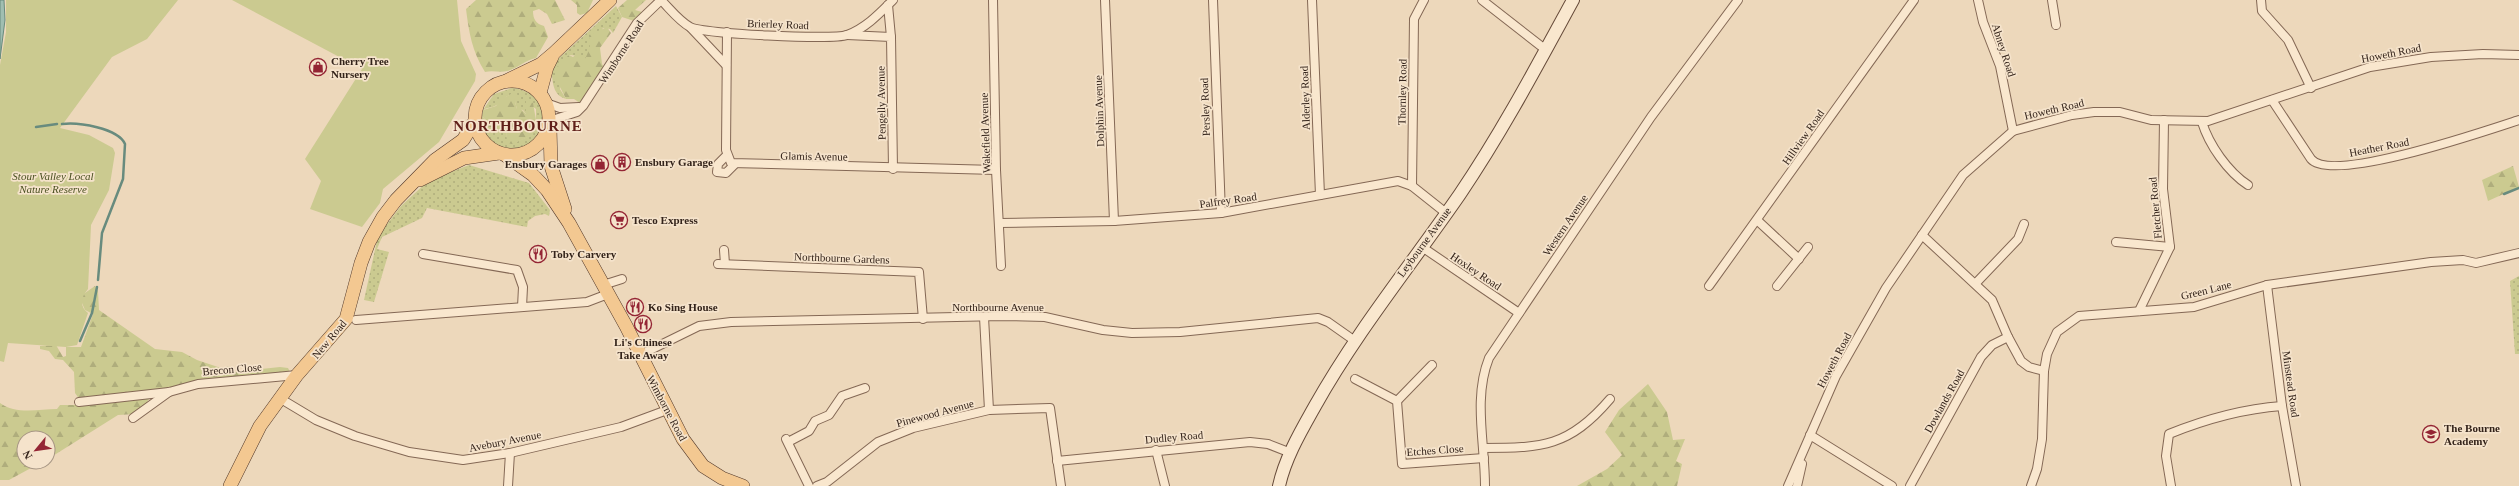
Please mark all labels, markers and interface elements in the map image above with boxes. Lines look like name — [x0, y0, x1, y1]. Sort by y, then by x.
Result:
street label: Brierley Road — [747, 17, 810, 31]
street label: Wimborne Road — [596, 18, 646, 86]
street label: Abney Road — [1990, 22, 2018, 79]
street label: Howeth Road — [2360, 41, 2422, 65]
place label: Cherry Tree Nursery — [331, 55, 389, 80]
shop icon: Cherry Tree Nursery — [308, 57, 328, 77]
street label: Thornley Road — [1395, 58, 1409, 125]
street label: Alderley Road — [1298, 65, 1312, 130]
street label: Pengelly Avenue — [874, 66, 888, 140]
street label: Dolphin Avenue — [1092, 75, 1106, 147]
street label: Persley Road — [1198, 77, 1212, 136]
street label: Wakefield Avenue — [978, 92, 992, 173]
street label: Howeth Road — [2023, 96, 2085, 122]
street label: Hillview Road — [1780, 107, 1827, 167]
district label: NORTHBOURNE — [453, 118, 583, 134]
street label: Heather Road — [2348, 135, 2410, 159]
street label: Glamis Avenue — [780, 149, 848, 163]
building icon: Ensbury Garage — [612, 152, 632, 172]
shop icon: Ensbury Garages — [590, 154, 610, 174]
place label: Ensbury Garage — [635, 156, 713, 168]
place label: Ensbury Garages — [505, 158, 588, 170]
park label: Stour Valley Local Nature Reserve — [12, 170, 94, 195]
street label: Fletcher Road — [2146, 176, 2164, 239]
street label: Palfrey Road — [1199, 190, 1258, 210]
street label: Western Avenue — [1540, 192, 1590, 258]
street label: Leybourne Avenue — [1395, 205, 1453, 279]
supermarket icon: Tesco Express — [609, 210, 629, 230]
place label: Tesco Express — [632, 214, 698, 226]
restaurant icon: Toby Carvery — [528, 244, 548, 264]
place label: Toby Carvery — [551, 248, 617, 260]
street label: Northbourne Gardens — [794, 250, 890, 266]
street label: Hoxley Road — [1448, 250, 1504, 293]
street label: Green Lane — [2180, 278, 2233, 302]
restaurant icon: Ko Sing House — [625, 297, 645, 317]
place label: Ko Sing House — [648, 301, 718, 313]
street label: Northbourne Avenue — [952, 301, 1044, 313]
restaurant icon: Li's Chinese Take Away — [633, 314, 653, 334]
street label: New Road — [309, 317, 349, 361]
street label: Howeth Road — [1814, 330, 1854, 390]
place label: Li's Chinese Take Away — [614, 336, 672, 361]
street label: Minstead Road — [2280, 350, 2302, 418]
street label: Brecon Close — [202, 360, 262, 378]
street label: Dowlands Road — [1922, 367, 1967, 435]
street label: Wimborne Road — [645, 373, 690, 443]
street label: Pinewood Avenue — [895, 397, 975, 429]
place label: The Bourne Academy — [2444, 422, 2500, 447]
school or university icon: The Bourne Academy — [2421, 424, 2441, 444]
street label: Avebury Avenue — [468, 428, 542, 454]
street label: Dudley Road — [1144, 428, 1204, 446]
north arrow — [16, 430, 56, 470]
street label: Etches Close — [1406, 442, 1464, 458]
text: N — [20, 448, 34, 461]

